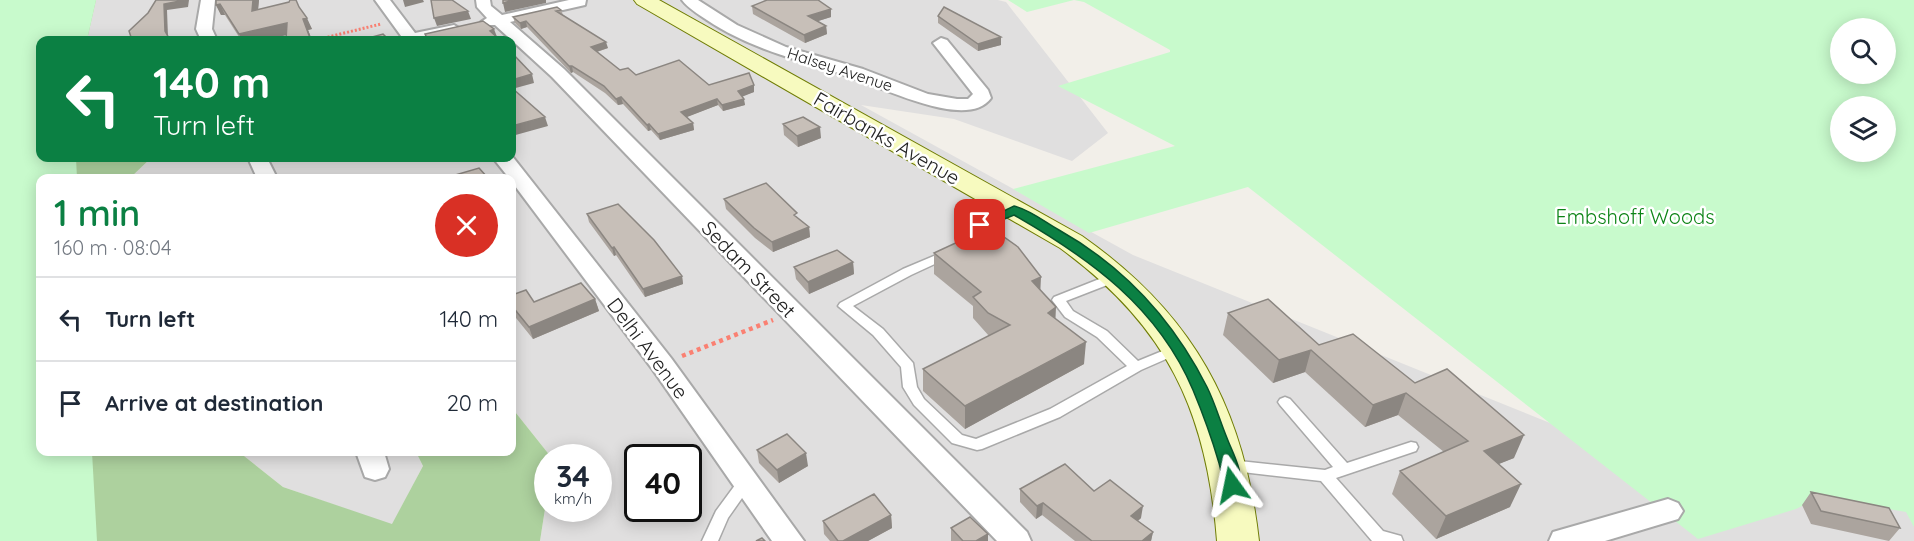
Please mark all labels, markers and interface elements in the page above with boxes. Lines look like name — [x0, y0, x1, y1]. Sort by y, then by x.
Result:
map controls — [1830, 18, 1896, 162]
button: search — [1830, 18, 1896, 84]
street label: Halsey Avenue — [785, 43, 895, 95]
text: 140 m — [153, 56, 270, 109]
icon: left — [54, 60, 132, 138]
street label: Fairbanks Avenue — [809, 86, 965, 190]
button: layers — [1830, 96, 1896, 162]
text: Turn left — [153, 108, 255, 142]
text: 1 min — [54, 190, 140, 235]
button: close — [435, 194, 498, 257]
pin — [954, 199, 1005, 250]
park label: Embshoff Woods — [1555, 204, 1715, 229]
icon: arrive — [963, 208, 996, 241]
street label: Sedam Street — [697, 215, 802, 323]
text: 160 m · 08:04 — [54, 235, 171, 260]
street label: Delhi Avenue — [602, 293, 694, 403]
icon: left — [54, 303, 87, 336]
text: Turn left — [105, 305, 195, 333]
text: 140 m — [439, 305, 498, 333]
icon: arrive — [54, 387, 87, 420]
text: Arrive at destination — [105, 389, 323, 417]
text: 20 m — [447, 389, 498, 417]
speed limit sign: 40 — [624, 444, 702, 522]
position arrow — [1200, 453, 1264, 517]
text: 34 — [556, 457, 590, 495]
text: km/h — [554, 489, 592, 508]

